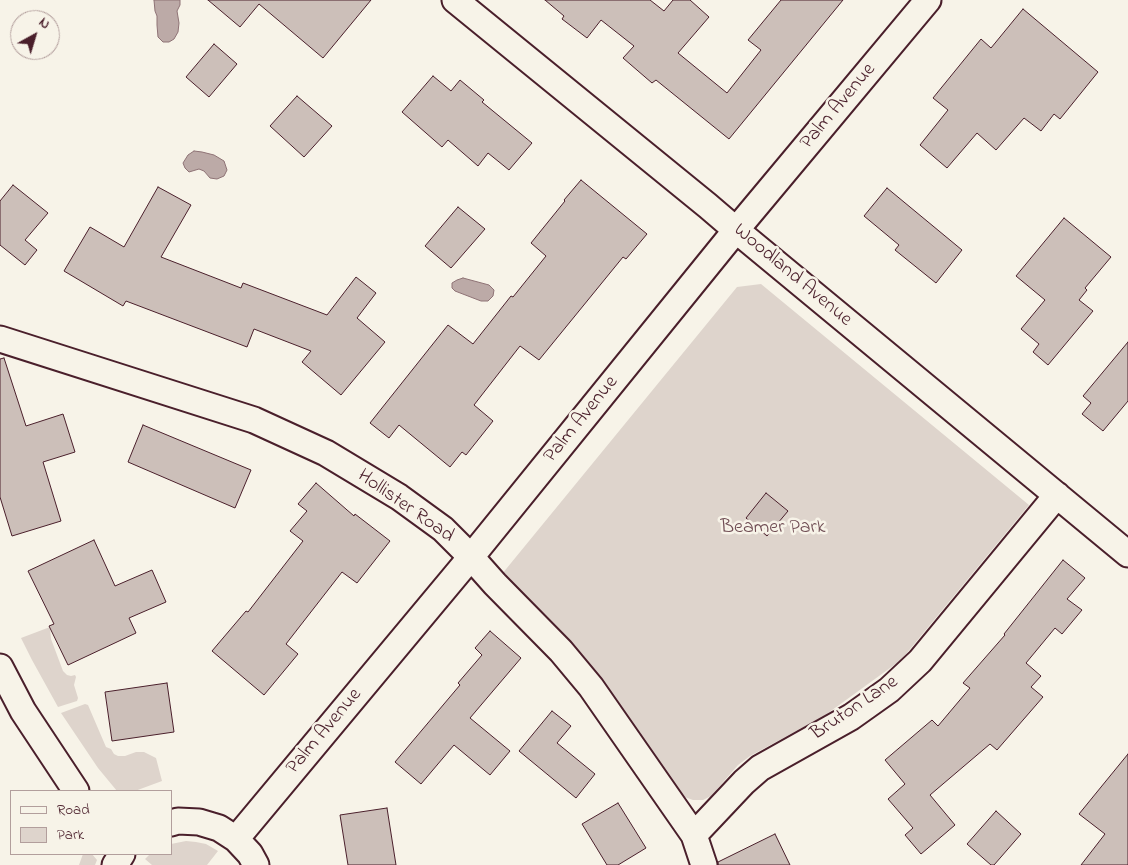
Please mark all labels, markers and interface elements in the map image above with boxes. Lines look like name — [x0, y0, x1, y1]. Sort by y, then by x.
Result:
north arrow — [10, 10, 60, 60]
text: N — [34, 13, 54, 35]
street label: Palm Avenue — [796, 59, 882, 155]
street label: Woodland Avenue — [728, 219, 856, 333]
street label: Palm Avenue — [540, 372, 624, 468]
street label: Hollister Road — [352, 465, 458, 549]
park label: Beamer Park — [720, 517, 826, 541]
street label: Bruton Lane — [807, 671, 903, 747]
street label: Palm Avenue — [282, 684, 368, 780]
legend — [10, 790, 172, 855]
text: Road — [57, 799, 90, 821]
text: Park — [57, 824, 84, 846]

